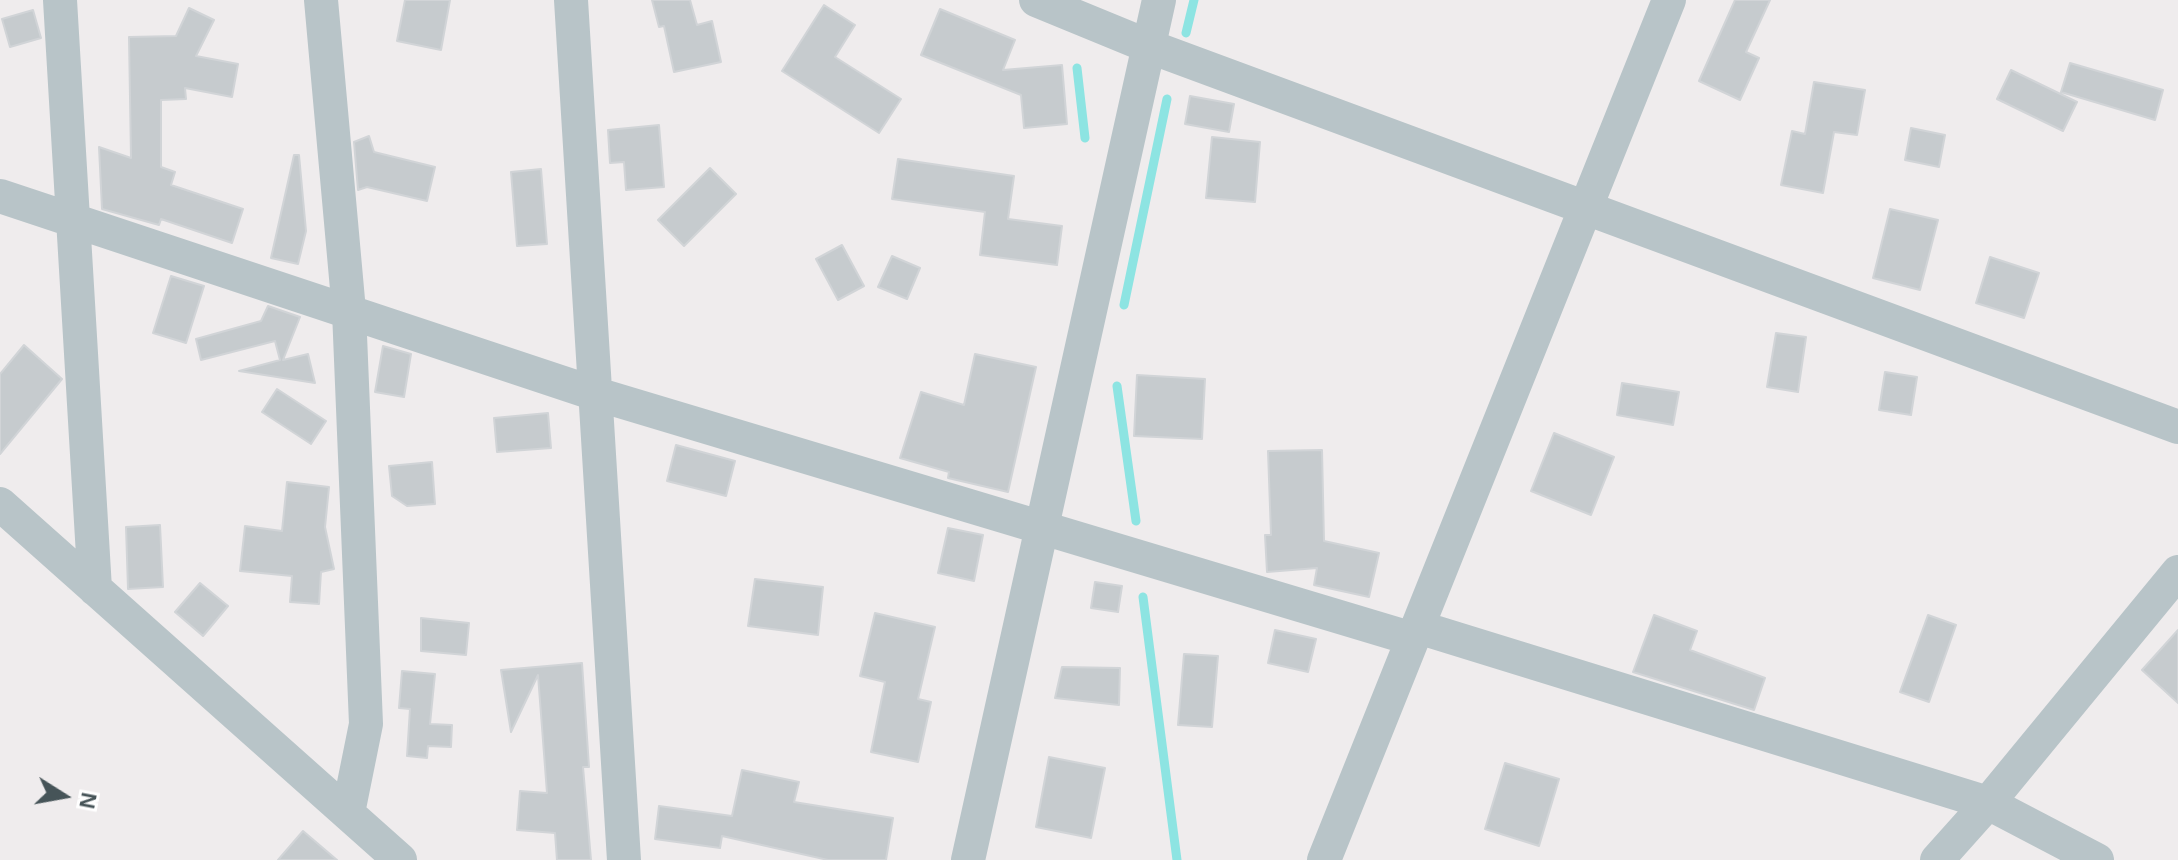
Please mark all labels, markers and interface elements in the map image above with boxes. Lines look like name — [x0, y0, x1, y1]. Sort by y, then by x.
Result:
north arrow — [24, 756, 104, 836]
text: N — [74, 790, 102, 811]

